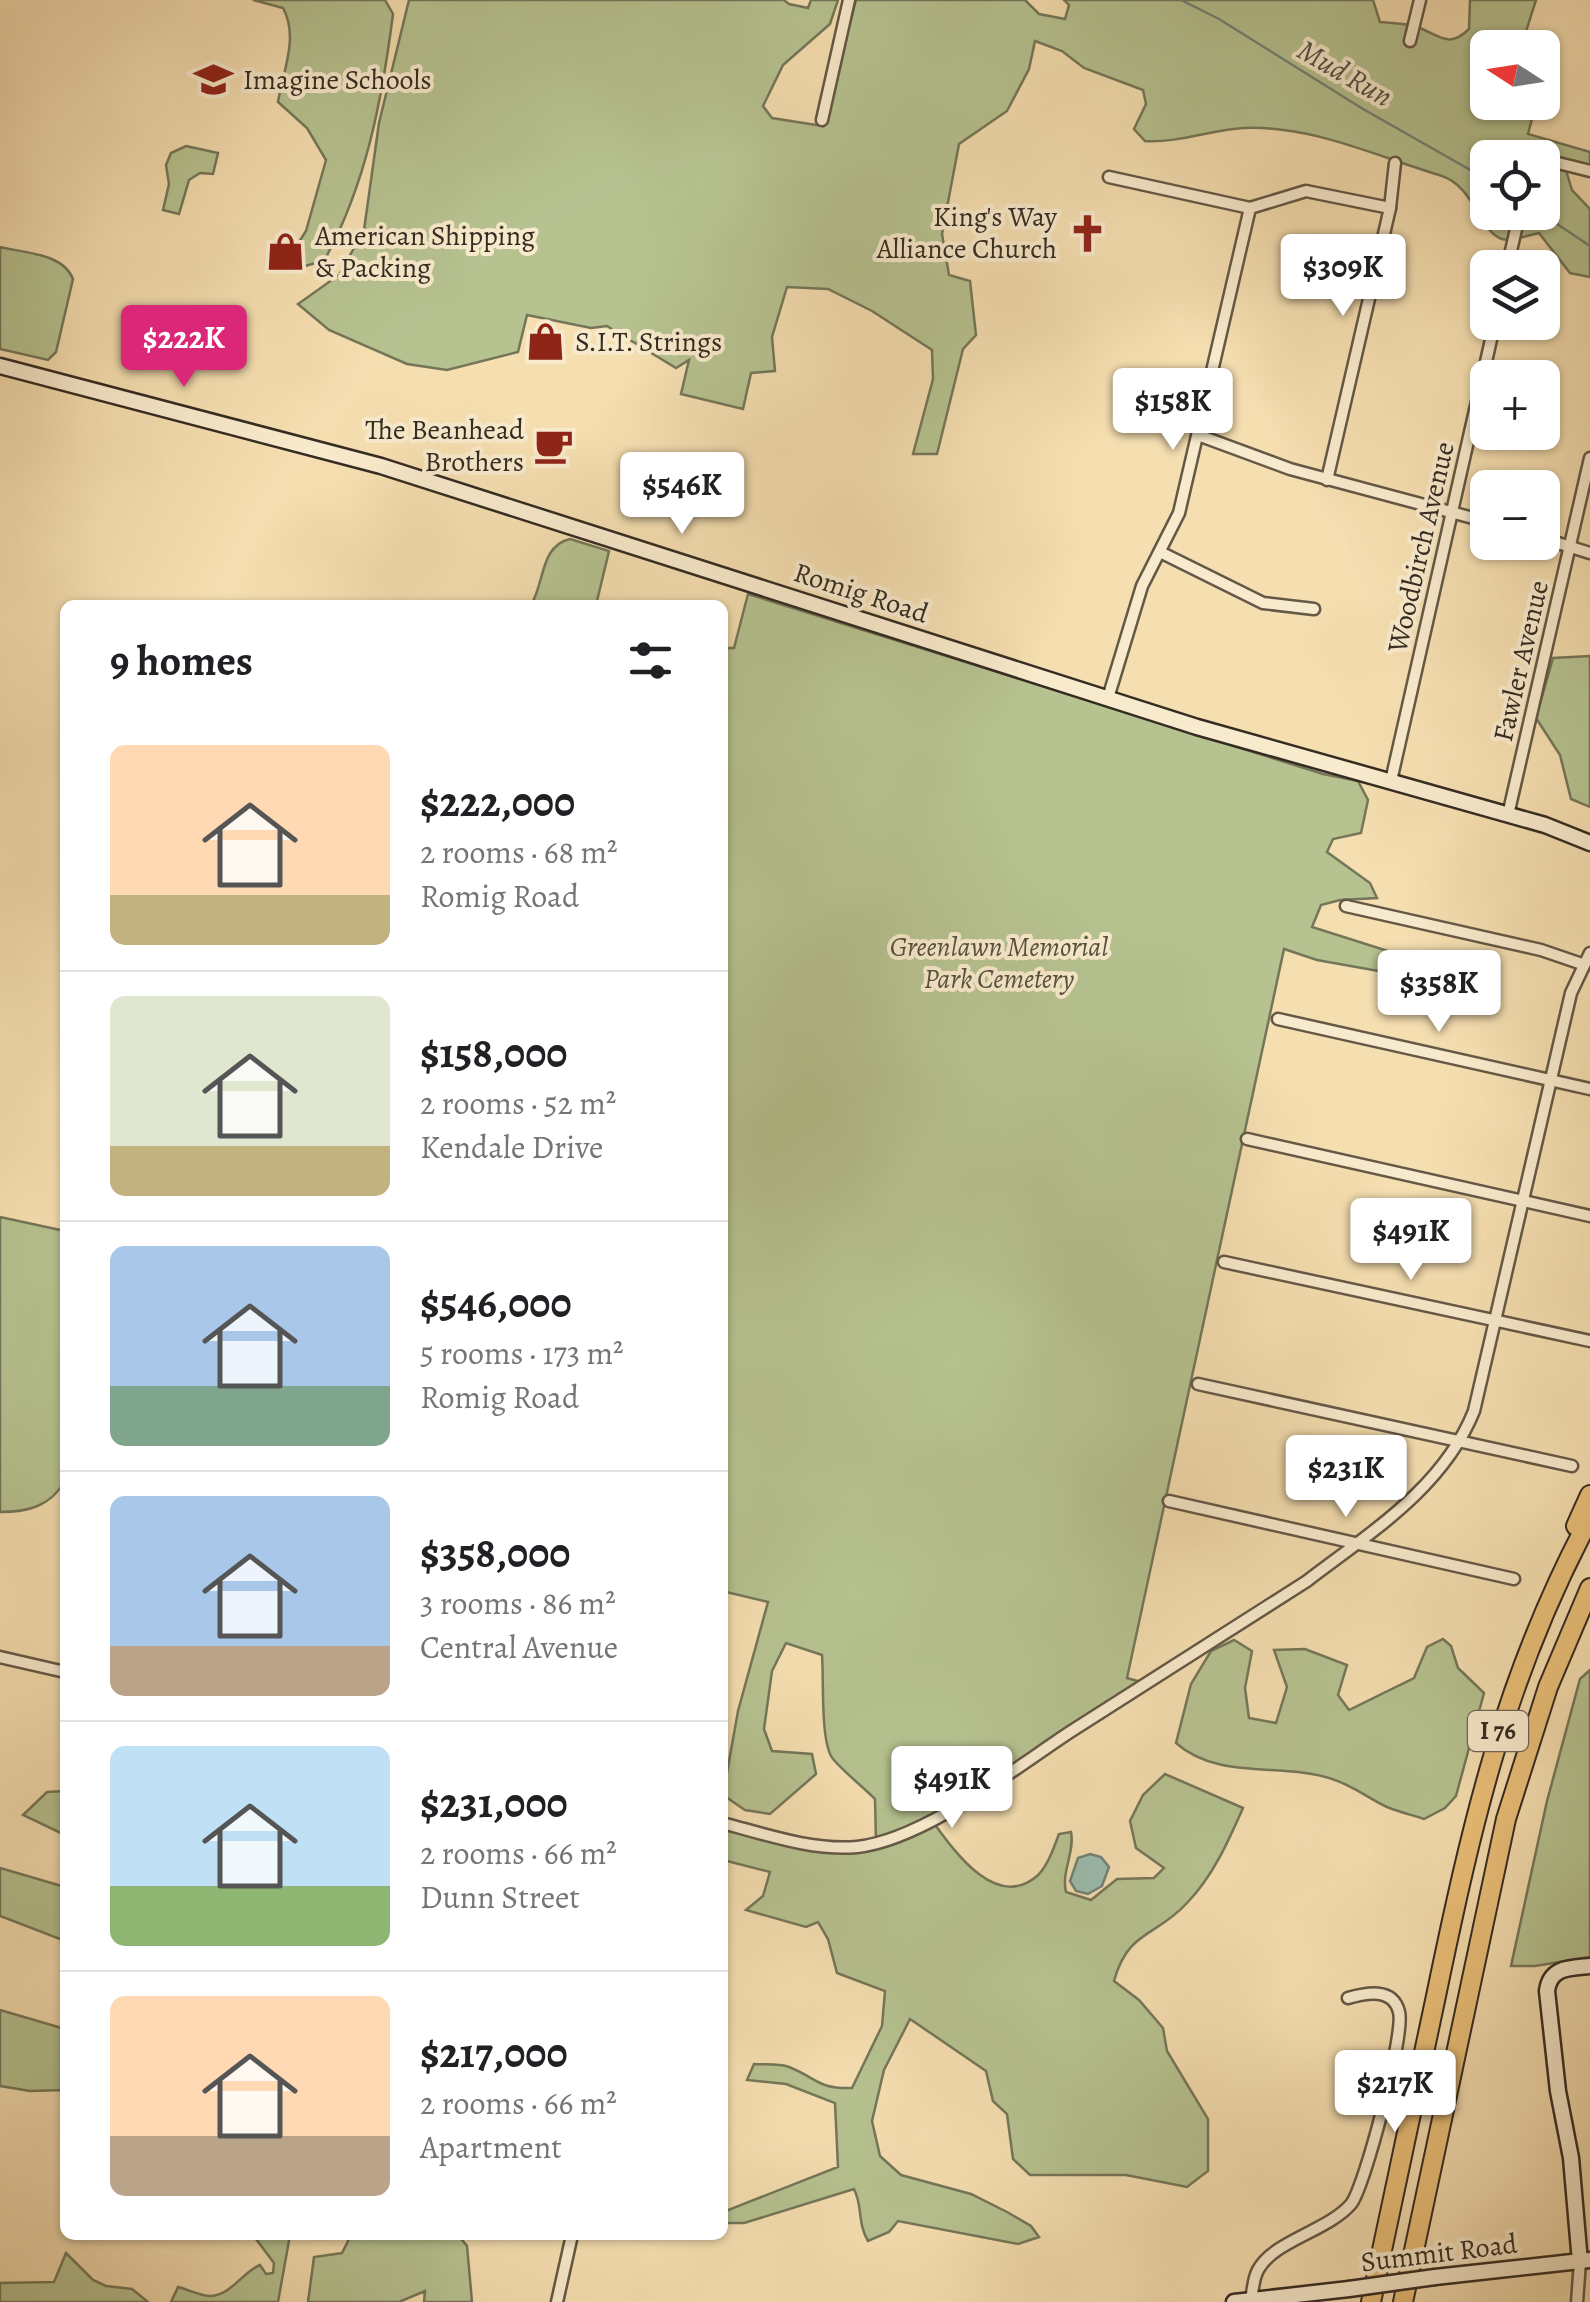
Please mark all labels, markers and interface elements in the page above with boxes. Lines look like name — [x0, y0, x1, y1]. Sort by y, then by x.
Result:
water label: Mud Run — [1290, 30, 1400, 116]
north arrow — [1470, 30, 1560, 120]
map controls — [1470, 30, 1560, 560]
school or university icon: Imagine Schools — [192, 59, 234, 101]
place label: Imagine Schools — [243, 61, 432, 99]
button: locate — [1470, 140, 1560, 230]
place label: King's Way Alliance Church — [876, 198, 1058, 268]
church icon: King's Way Alliance Church — [1066, 212, 1108, 254]
place label: American Shipping & Packing — [314, 217, 535, 287]
shop icon: American Shipping & Packing — [264, 231, 306, 273]
pin: $309K — [1273, 234, 1413, 319]
text: $309K — [1303, 244, 1383, 288]
button: layers — [1470, 250, 1560, 340]
pin: $222K — [114, 305, 254, 390]
text: $222K — [143, 315, 225, 359]
shop icon: S.I.T. Strings — [524, 321, 566, 363]
place label: S.I.T. Strings — [575, 323, 722, 361]
button: + — [1470, 360, 1560, 450]
pin: $158K — [1103, 368, 1243, 453]
text: $158K — [1135, 378, 1211, 422]
place label: The Beanhead Brothers — [365, 411, 525, 481]
cafe icon: The Beanhead Brothers — [533, 425, 575, 467]
street label: Woodbirch Avenue — [1378, 438, 1464, 657]
pin: $546K — [612, 452, 752, 537]
text: $546K — [642, 462, 722, 506]
button: − — [1470, 470, 1560, 560]
street label: Romig Road — [789, 553, 934, 633]
street label: Fawler Avenue — [1484, 577, 1558, 745]
text: 9 homes — [110, 632, 253, 689]
icon: filters — [623, 633, 678, 688]
text: $222,000 — [420, 773, 575, 830]
icon: home — [190, 785, 310, 905]
text: 2 rooms · 68 m² — [420, 830, 618, 874]
text: Romig Road — [420, 874, 579, 918]
park label: Greenlawn Memorial Park Cemetery — [890, 928, 1108, 998]
pin: $358K — [1369, 950, 1509, 1035]
text: $358K — [1400, 960, 1478, 1004]
text: $158,000 — [420, 1024, 567, 1081]
icon: home — [190, 1036, 310, 1156]
text: 2 rooms · 52 m² — [420, 1081, 616, 1125]
text: Kendale Drive — [420, 1125, 603, 1169]
pin: $491K — [1341, 1198, 1481, 1283]
text: $491K — [1372, 1208, 1450, 1252]
text: $546,000 — [420, 1274, 572, 1331]
icon: home — [190, 1286, 310, 1406]
text: 5 rooms · 173 m² — [420, 1331, 624, 1375]
text: Romig Road — [420, 1375, 579, 1419]
pin: $231K — [1276, 1435, 1416, 1520]
text: $231K — [1308, 1445, 1384, 1489]
text: $358,000 — [420, 1524, 570, 1581]
icon: home — [190, 1536, 310, 1656]
text: 3 rooms · 86 m² — [420, 1581, 616, 1625]
text: Central Avenue — [420, 1625, 618, 1669]
road number: I 76 — [1468, 1711, 1528, 1751]
pin: $491K — [882, 1746, 1022, 1831]
text: $491K — [913, 1756, 991, 1800]
text: $231,000 — [420, 1774, 568, 1831]
icon: home — [190, 1786, 310, 1906]
text: 2 rooms · 66 m² — [420, 1831, 617, 1875]
text: Dunn Street — [420, 1875, 580, 1919]
text: $217,000 — [420, 2024, 568, 2081]
icon: home — [190, 2036, 310, 2156]
pin: $217K — [1325, 2050, 1465, 2135]
text: $217K — [1357, 2060, 1433, 2104]
text: 2 rooms · 66 m² — [420, 2081, 617, 2125]
text: Apartment — [420, 2125, 562, 2169]
street label: Summit Road — [1358, 2224, 1520, 2281]

